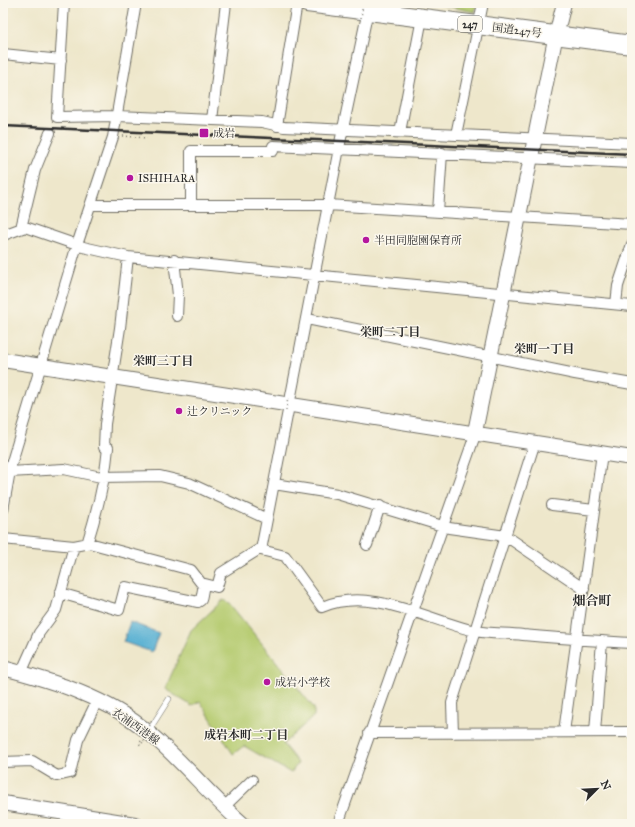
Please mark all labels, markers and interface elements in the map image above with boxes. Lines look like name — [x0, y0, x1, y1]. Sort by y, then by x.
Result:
road number: 247 — [458, 16, 482, 32]
street label: 国道247号 — [491, 21, 543, 40]
marker: 成岩 — [198, 127, 210, 139]
place label: 成岩 — [213, 127, 235, 140]
place label: ISHIHARA — [138, 172, 196, 185]
marker: ISHIHARA — [125, 173, 135, 183]
place label: 半田同胞園保育所 — [374, 234, 462, 247]
marker: 半田同胞園保育所 — [361, 235, 371, 245]
district label: 栄町二丁目 — [360, 325, 420, 339]
district label: 栄町一丁目 — [514, 342, 574, 356]
district label: 栄町三丁目 — [133, 354, 193, 368]
place label: 辻クリニック — [187, 405, 252, 418]
marker: 辻クリニック — [174, 406, 184, 416]
district label: 畑合町 — [572, 593, 612, 609]
place label: 成岩小学校 — [275, 676, 330, 689]
marker: 成岩小学校 — [262, 677, 272, 687]
street label: 衣浦西港線 — [109, 705, 162, 748]
district label: 成岩本町二丁目 — [204, 728, 288, 742]
north arrow — [577, 769, 617, 809]
text: N — [598, 778, 614, 793]

